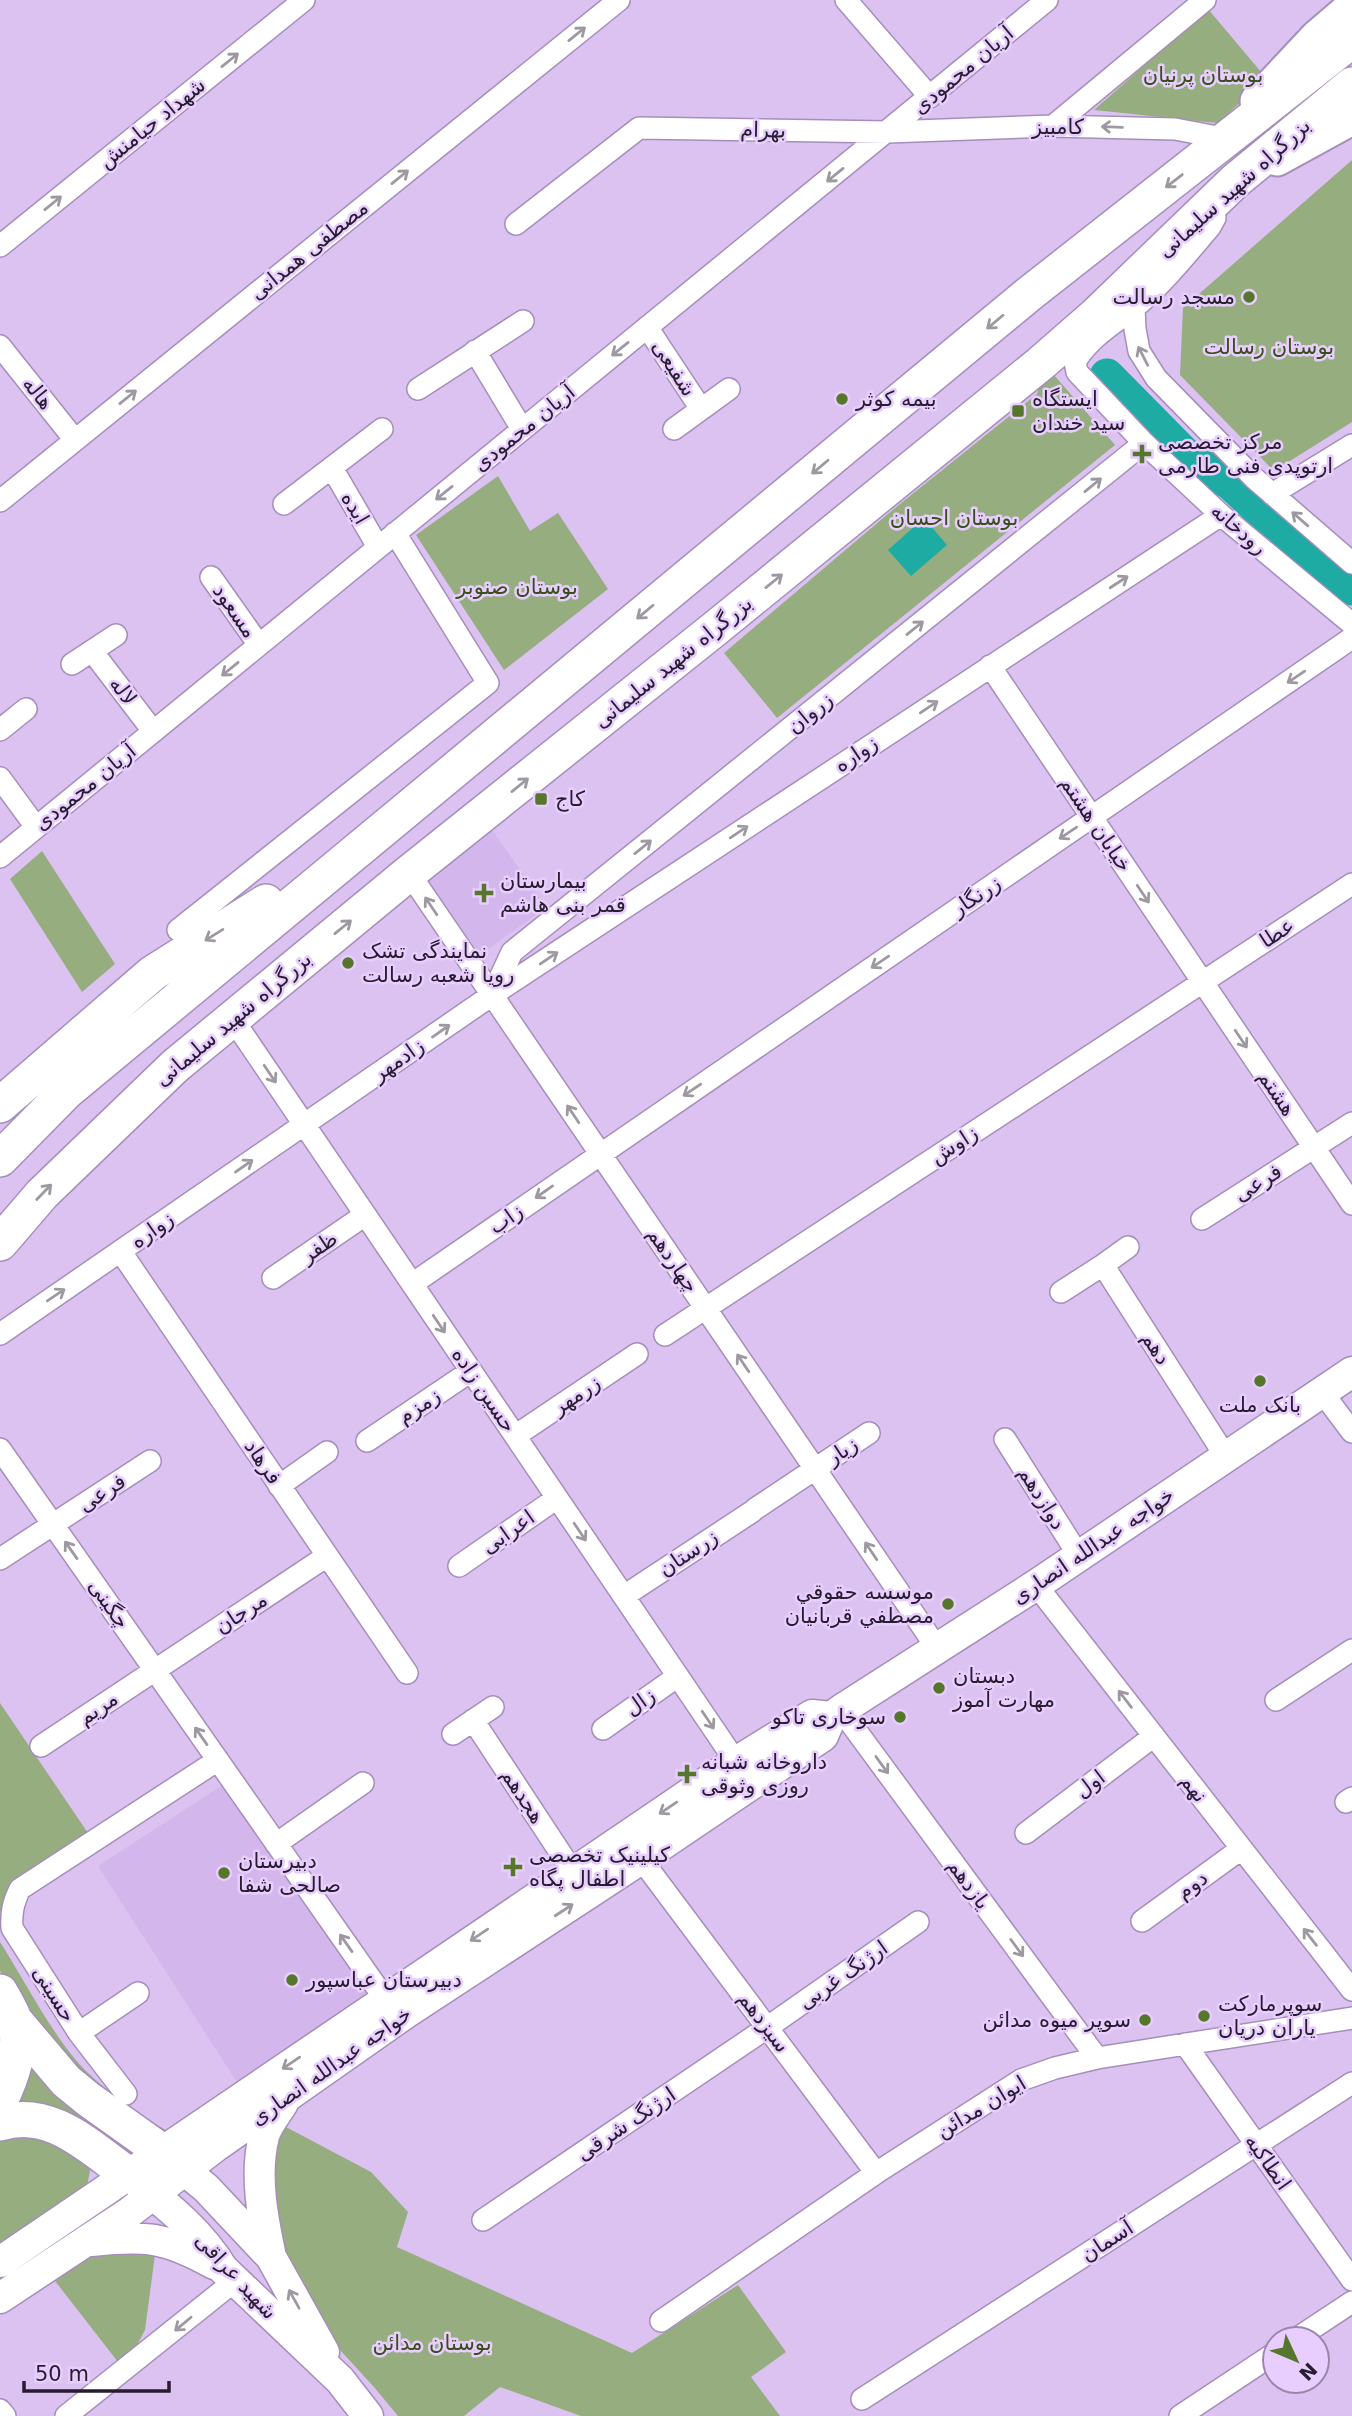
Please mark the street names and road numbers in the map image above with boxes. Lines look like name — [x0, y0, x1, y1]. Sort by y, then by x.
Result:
street label: آریان محمودی — [907, 19, 1019, 119]
street label: شهداد حیامنش — [94, 73, 210, 173]
street label: بزرگراه شهید سلیمانی — [1153, 113, 1315, 263]
street label: کامبیز — [1031, 115, 1084, 139]
street label: بهرام — [740, 118, 786, 142]
street label: مصطفی همدانی — [245, 195, 373, 305]
street label: شفیعی — [647, 335, 701, 401]
street label: هاله — [18, 372, 58, 414]
street label: آریان محمودی — [468, 378, 581, 476]
street label: ایده — [336, 487, 374, 529]
street label: رودخانه — [1206, 498, 1272, 560]
street label: مسعود — [208, 579, 262, 643]
street label: بزرگراه شهید سلیمانی — [589, 591, 757, 733]
street label: لاله — [104, 672, 142, 710]
street label: زروان — [782, 687, 838, 739]
street label: زواره — [830, 731, 882, 777]
street label: آریان محمودی — [29, 737, 142, 835]
street label: خیابان هشتم — [1054, 772, 1137, 877]
street label: زرنگار — [946, 871, 1005, 922]
street label: عطا — [1255, 913, 1299, 953]
street label: بزرگراه شهید سلیمانی — [150, 947, 316, 1091]
street label: زادمهر — [367, 1034, 429, 1087]
street label: هشتم — [1252, 1066, 1301, 1121]
street label: زاوش — [926, 1121, 982, 1169]
street label: فرعی — [1230, 1159, 1286, 1207]
street label: زاب — [484, 1199, 528, 1239]
street label: زواره — [126, 1207, 178, 1253]
street label: چهاردهم — [642, 1223, 704, 1298]
street label: ظفر — [295, 1226, 342, 1268]
street label: دهم — [1136, 1327, 1175, 1370]
street label: حسین زاده — [447, 1343, 521, 1437]
street label: زرمهر — [547, 1370, 605, 1420]
street label: زمزم — [393, 1383, 445, 1429]
street label: زیار — [821, 1432, 862, 1470]
street label: فرهاد — [240, 1435, 286, 1489]
street label: دوازدهم — [1012, 1462, 1071, 1535]
street label: فرعی — [74, 1469, 130, 1517]
street label: خواجه عبدالله انصاری — [1007, 1483, 1179, 1609]
street label: اعرابی — [477, 1505, 539, 1559]
street label: زرستان — [654, 1525, 722, 1581]
street label: چگینی — [83, 1575, 135, 1633]
street label: مرجان — [210, 1587, 272, 1639]
street label: زال — [620, 1683, 660, 1721]
street label: مریم — [74, 1686, 123, 1731]
street label: هجدهم — [496, 1764, 550, 1829]
street label: اول — [1070, 1765, 1110, 1803]
street label: نهم — [1175, 1769, 1213, 1808]
street label: یازدهم — [942, 1854, 995, 1915]
street label: دوم — [1172, 1866, 1212, 1904]
street label: ارژنگ غربی — [794, 1936, 892, 2014]
street label: حسینی — [27, 1961, 81, 2027]
street label: سیزدهم — [733, 1987, 795, 2058]
street label: خواجه عبدالله انصاری — [246, 2002, 416, 2130]
street label: ایوان مدائن — [932, 2071, 1030, 2143]
street label: ارژنگ شرقی — [572, 2082, 680, 2166]
street label: انطاکیه — [1240, 2129, 1296, 2195]
street label: آسمان — [1076, 2214, 1139, 2267]
street label: شهید عراقی — [190, 2228, 282, 2324]

